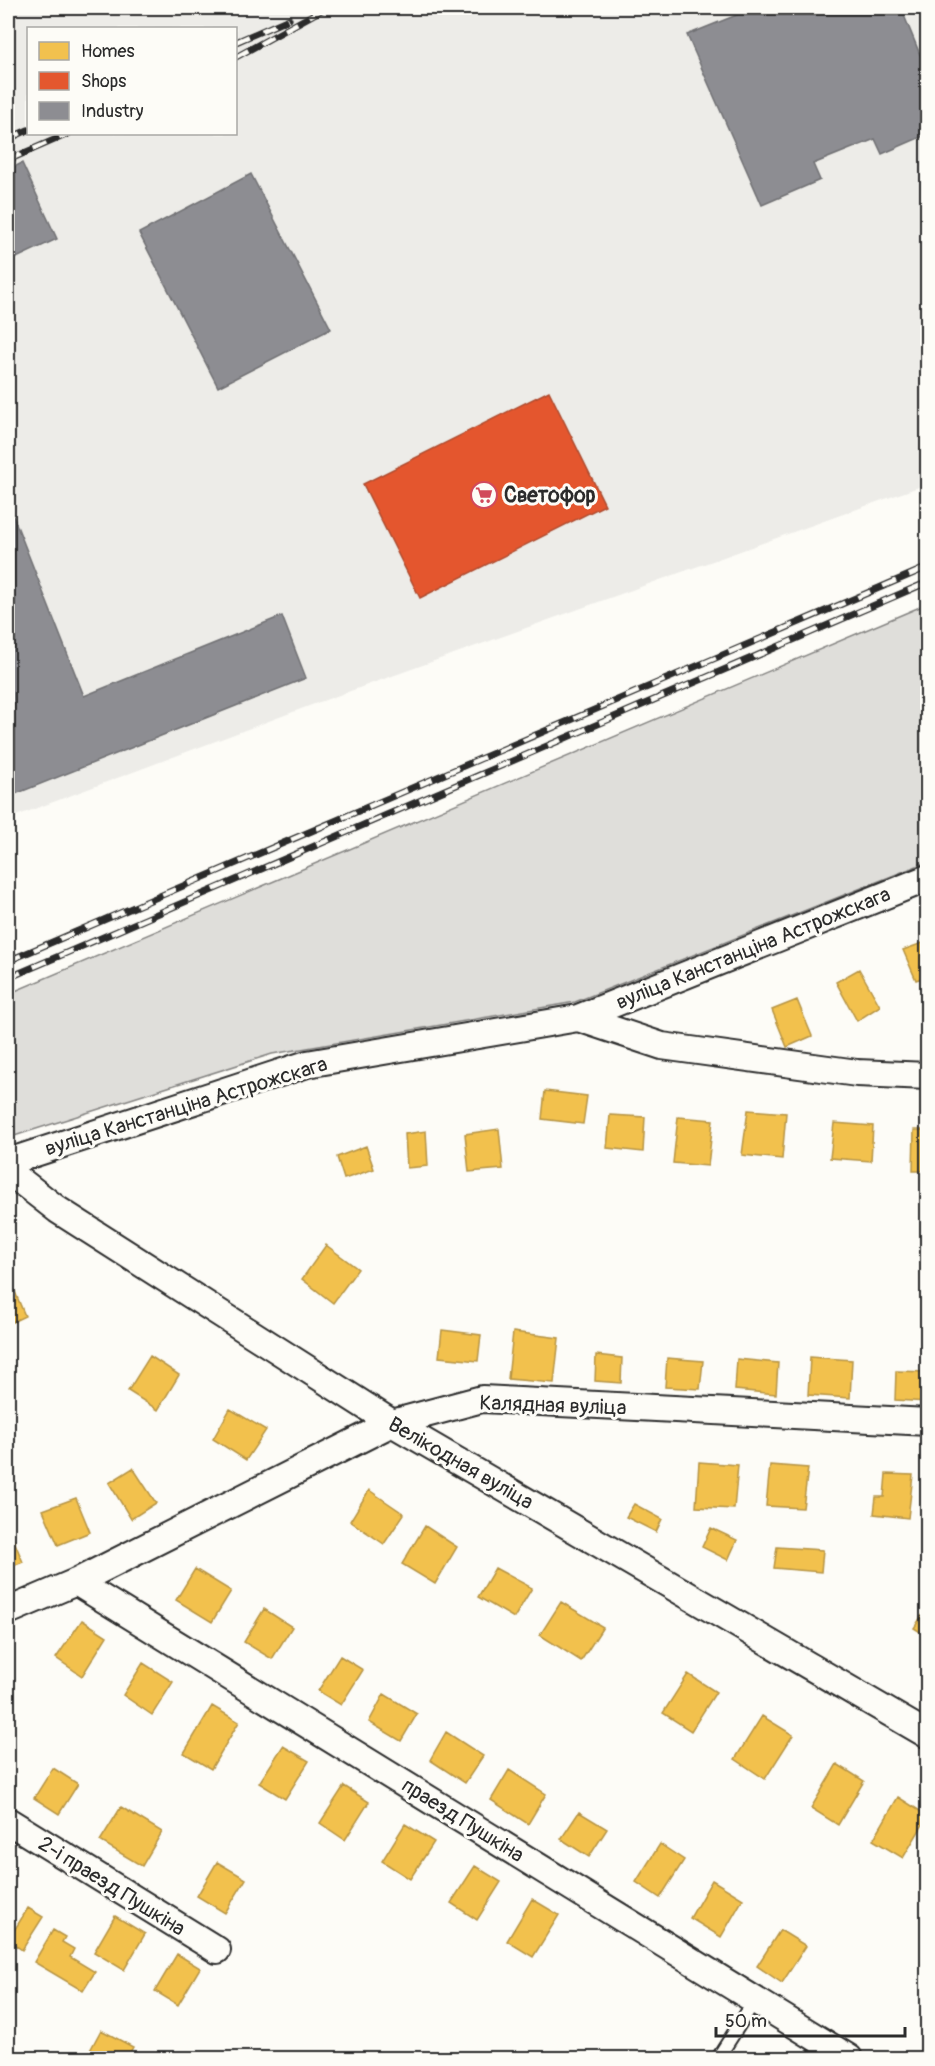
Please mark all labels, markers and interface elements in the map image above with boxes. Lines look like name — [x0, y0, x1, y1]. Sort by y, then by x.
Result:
legend — [27, 27, 237, 135]
text: Homes — [81, 40, 134, 63]
text: Shops — [81, 70, 126, 93]
text: Industry — [81, 100, 144, 123]
supermarket icon: Светофор — [469, 480, 499, 510]
place label: Светофор — [504, 482, 596, 509]
street label: вуліца Канстанціна Астрожскага — [612, 881, 894, 1016]
street label: вуліца Канстанціна Астрожскага — [42, 1051, 331, 1162]
street label: Калядная вуліца — [479, 1389, 627, 1422]
street label: Велікодная вуліца — [383, 1411, 538, 1516]
street label: праезд Пушкіна — [397, 1772, 529, 1869]
street label: 2-і праезд Пушкіна — [33, 1830, 190, 1942]
scale bar — [716, 2000, 905, 2038]
text: 50 m — [725, 2010, 767, 2033]

